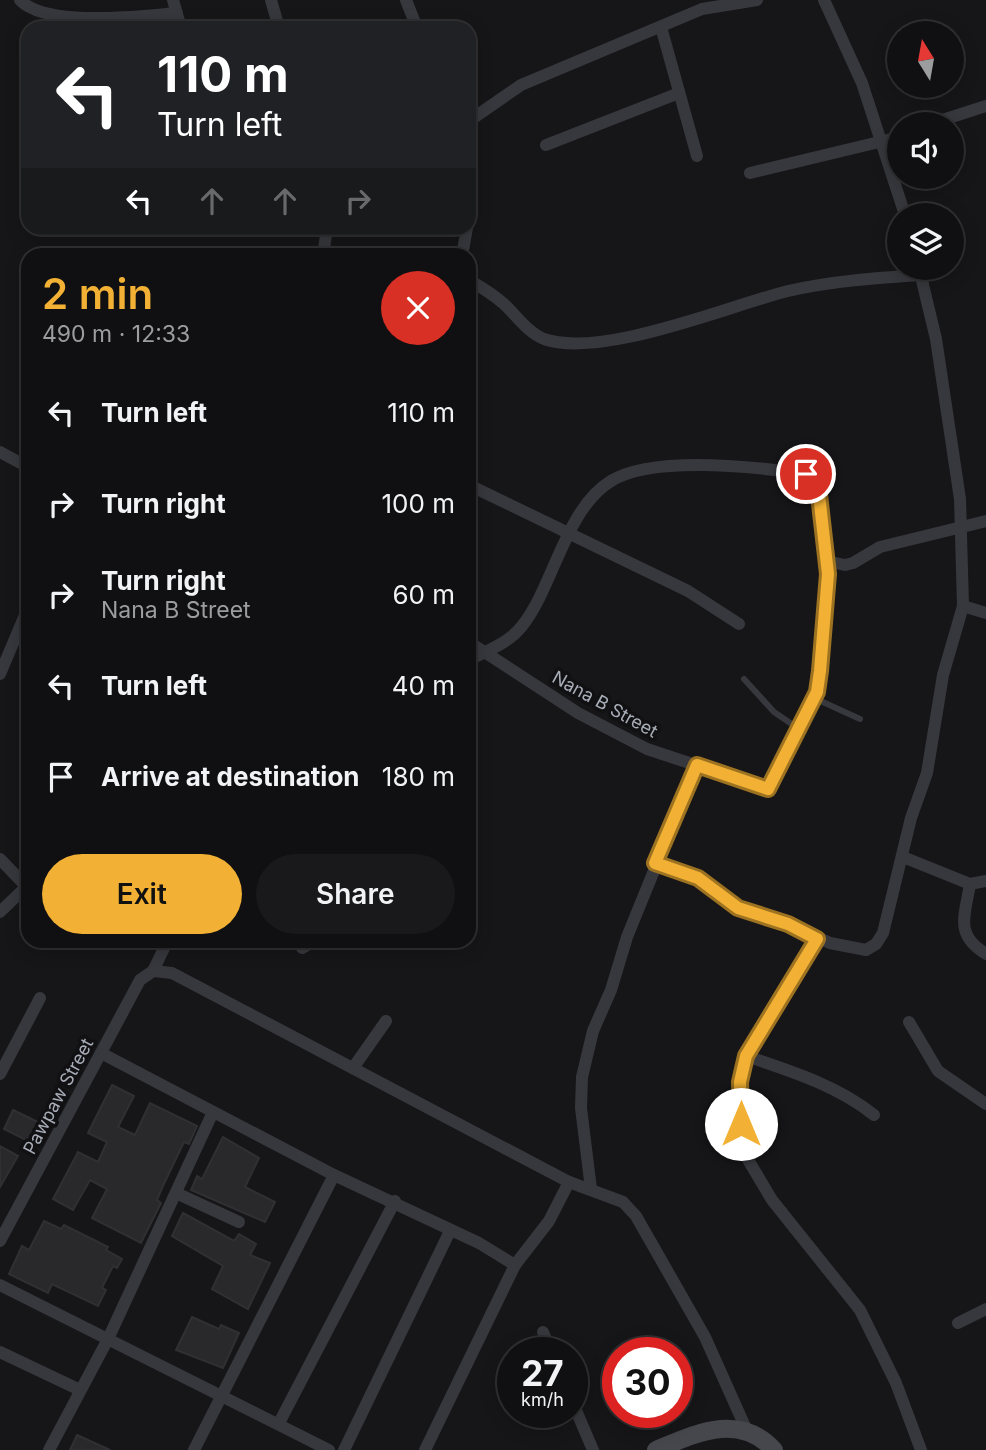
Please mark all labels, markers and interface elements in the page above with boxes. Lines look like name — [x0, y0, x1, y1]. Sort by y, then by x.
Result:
north arrow — [887, 21, 964, 98]
map controls — [887, 21, 964, 280]
text: 110 m — [157, 45, 289, 104]
icon: left — [42, 49, 133, 140]
text: Turn left — [157, 105, 282, 144]
button: sound — [887, 112, 964, 189]
icon: left — [120, 182, 158, 220]
icon: ahead — [193, 182, 231, 220]
icon: ahead — [266, 182, 304, 220]
icon: right — [339, 182, 377, 220]
button: layers — [887, 203, 964, 280]
text: 2 min — [42, 268, 153, 319]
button: close — [381, 271, 455, 345]
text: 490 m · 12:33 — [42, 320, 190, 348]
icon: left — [42, 394, 80, 432]
text: Turn left — [101, 397, 207, 428]
text: 110 m — [387, 397, 455, 428]
pin — [776, 444, 836, 504]
icon: arrive — [787, 455, 825, 493]
icon: right — [42, 485, 80, 523]
text: Turn right — [101, 488, 226, 519]
text: 100 m — [382, 488, 455, 519]
text: Turn right — [101, 565, 226, 596]
icon: right — [42, 576, 80, 614]
text: 60 m — [392, 579, 455, 610]
text: Nana B Street — [101, 596, 251, 624]
street label: Nana B Street — [549, 666, 661, 742]
icon: left — [42, 667, 80, 705]
text: Turn left — [101, 670, 207, 701]
text: 40 m — [392, 670, 455, 701]
icon: arrive — [42, 758, 80, 796]
text: Arrive at destination — [101, 761, 360, 792]
text: 180 m — [382, 761, 455, 792]
button: Exit — [42, 854, 242, 934]
button: Share — [256, 854, 455, 934]
street label: Pawpaw Street — [19, 1034, 97, 1158]
position arrow — [704, 1087, 778, 1161]
speed limit sign: 30 — [602, 1337, 693, 1428]
text: 27 — [521, 1352, 564, 1394]
text: km/h — [521, 1389, 564, 1410]

